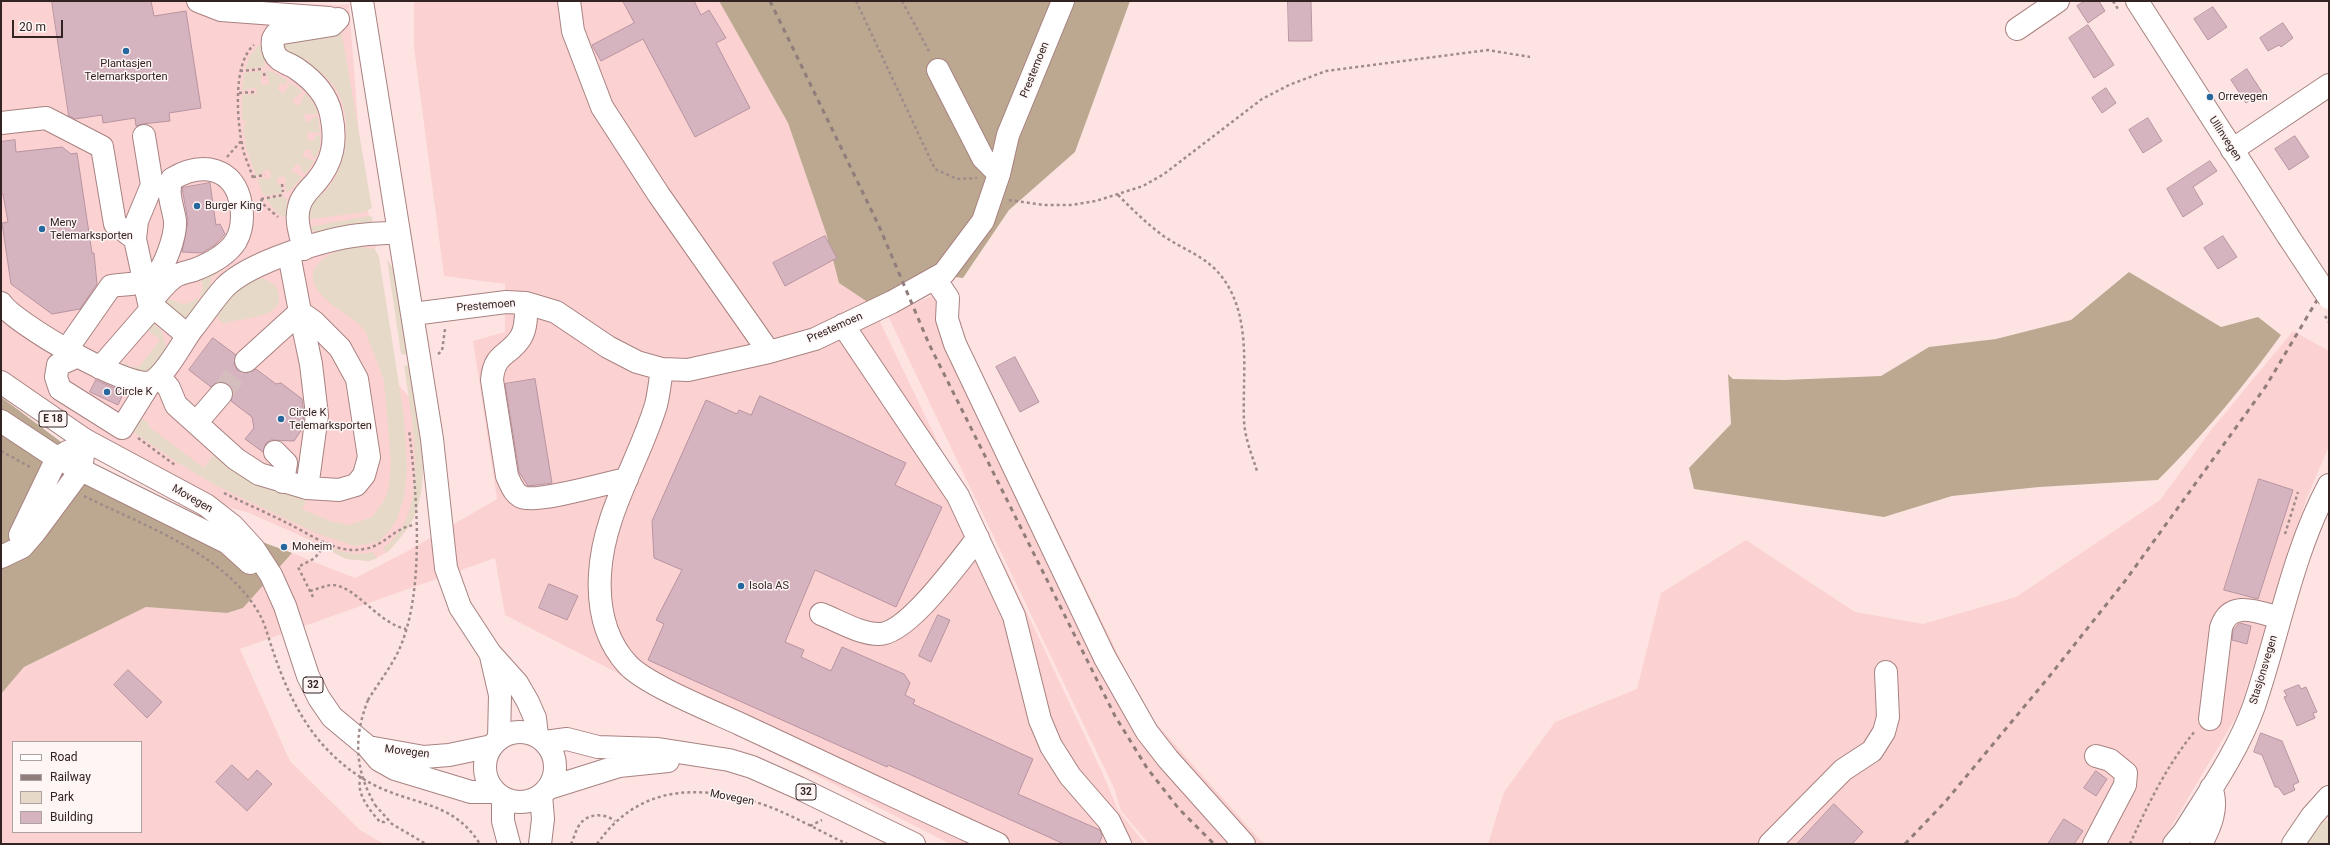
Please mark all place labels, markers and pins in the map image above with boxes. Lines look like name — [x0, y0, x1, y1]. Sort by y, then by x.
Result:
marker: Plantasjen Telemarksporten — [121, 46, 131, 56]
place label: Plantasjen Telemarksporten — [85, 57, 167, 83]
place label: Orrevegen — [2218, 90, 2268, 104]
marker: Orrevegen — [2205, 92, 2215, 102]
place label: Burger King — [205, 199, 262, 213]
marker: Burger King — [192, 201, 202, 211]
place label: Meny Telemarksporten — [50, 216, 133, 242]
marker: Meny Telemarksporten — [37, 224, 47, 234]
place label: Circle K — [115, 385, 152, 399]
marker: Circle K — [102, 387, 112, 397]
place label: Circle K Telemarksporten — [289, 406, 372, 432]
marker: Circle K Telemarksporten — [276, 414, 286, 424]
place label: Moheim — [292, 540, 332, 554]
marker: Moheim — [279, 542, 289, 552]
place label: Isola AS — [749, 579, 789, 593]
marker: Isola AS — [736, 581, 746, 591]

